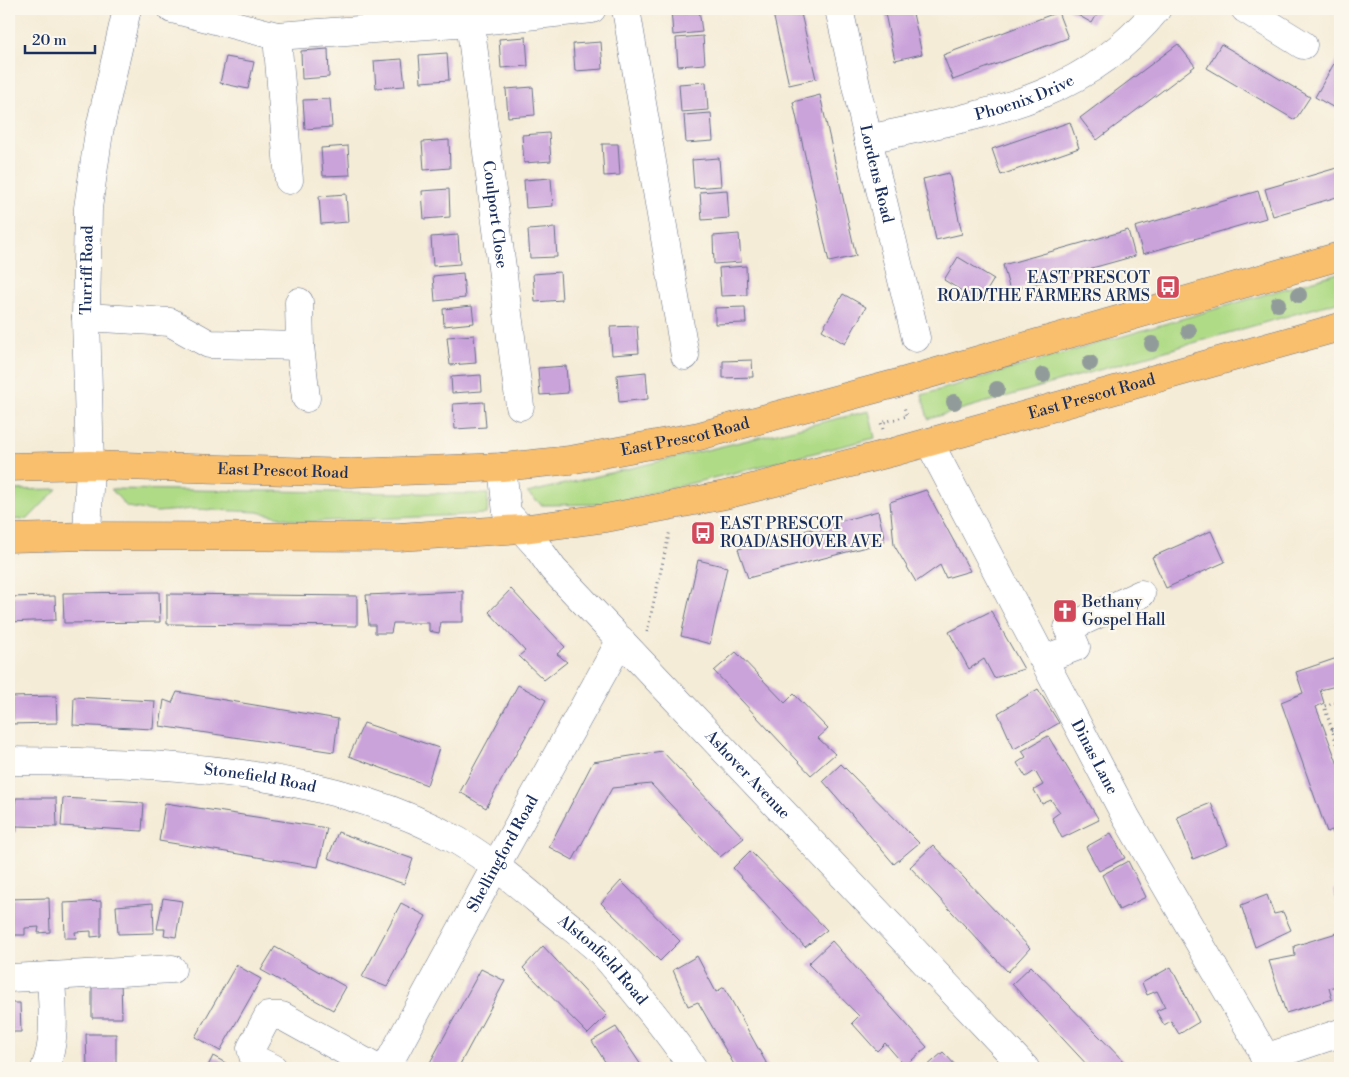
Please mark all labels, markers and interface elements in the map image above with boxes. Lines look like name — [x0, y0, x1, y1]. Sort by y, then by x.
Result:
scale bar — [25, 22, 95, 54]
text: 20 m — [32, 31, 67, 50]
street label: Phoenix Drive — [973, 70, 1078, 125]
street label: Lordens Road — [855, 123, 898, 225]
street label: Coulport Close — [478, 159, 512, 269]
street label: Turriff Road — [76, 225, 98, 315]
place label: EAST PRESCOT ROAD/THE FARMERS ARMS — [937, 268, 1150, 306]
bus stop icon: EAST PRESCOT ROAD/THE FARMERS ARMS — [1155, 274, 1181, 300]
street label: East Prescot Road — [1026, 369, 1158, 424]
street label: East Prescot Road — [619, 413, 752, 460]
street label: East Prescot Road — [217, 459, 349, 483]
place label: EAST PRESCOT ROAD/ASHOVER AVE — [720, 514, 882, 552]
bus stop icon: EAST PRESCOT ROAD/ASHOVER AVE — [690, 520, 716, 546]
place label: Bethany Gospel Hall — [1081, 592, 1166, 630]
church icon: Bethany Gospel Hall — [1052, 598, 1078, 624]
street label: Dinas Lane — [1067, 716, 1122, 798]
street label: Ashover Avenue — [700, 725, 794, 823]
street label: Stonefield Road — [203, 759, 318, 797]
street label: Shellingford Road — [462, 792, 543, 916]
street label: Alstonfield Road — [553, 910, 652, 1009]

